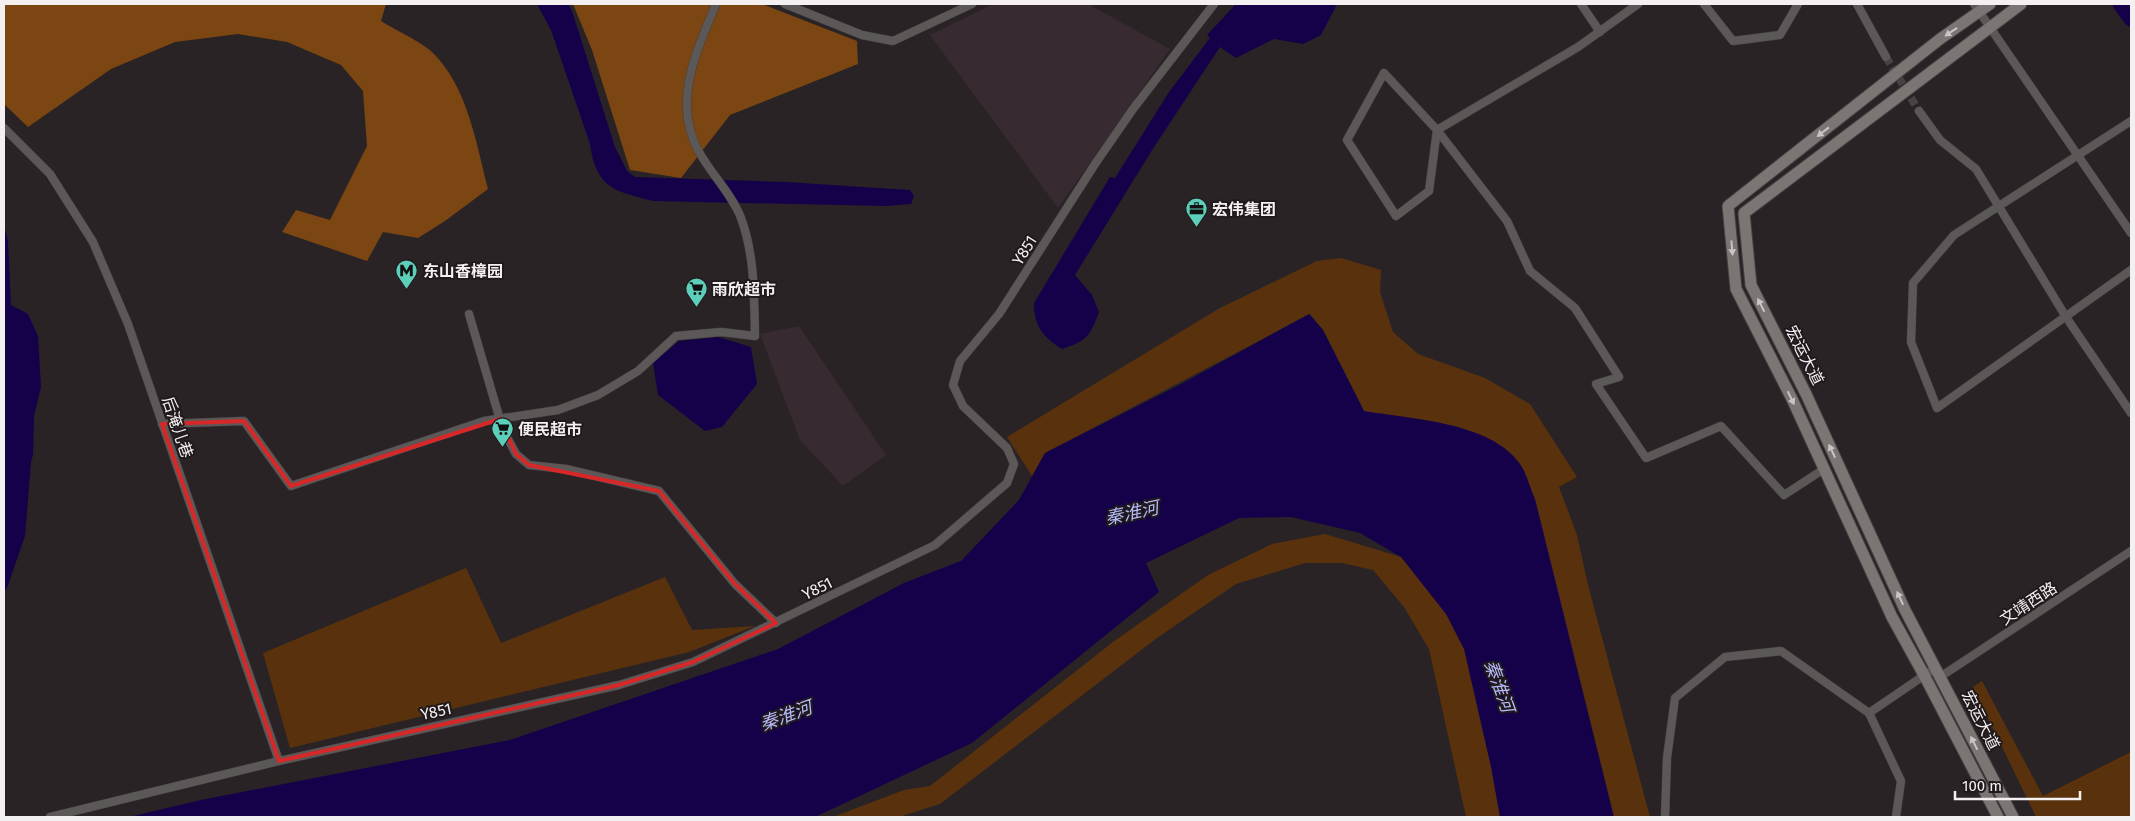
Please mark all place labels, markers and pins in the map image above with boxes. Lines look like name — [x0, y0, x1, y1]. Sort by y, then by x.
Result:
office icon: 宏伟集团 — [1184, 197, 1208, 228]
place label: 宏伟集团 — [1212, 200, 1276, 219]
metro station icon: 东山香樟园 — [395, 259, 419, 290]
place label: 东山香樟园 — [423, 262, 503, 281]
supermarket icon: 雨欣超市 — [684, 277, 708, 308]
place label: 雨欣超市 — [712, 280, 776, 299]
supermarket icon: 便民超市 — [490, 417, 514, 448]
place label: 便民超市 — [518, 420, 582, 439]

